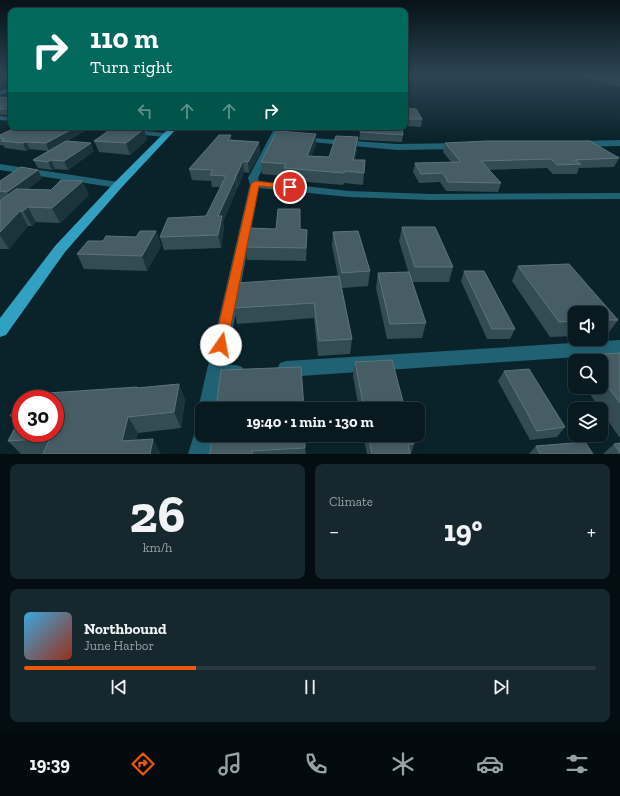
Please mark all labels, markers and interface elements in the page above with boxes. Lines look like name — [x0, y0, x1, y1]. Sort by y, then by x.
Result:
text: 110 m — [90, 22, 159, 55]
icon: right — [24, 24, 76, 76]
text: Turn right — [90, 56, 172, 78]
icon: left — [134, 100, 156, 122]
icon: ahead — [176, 100, 198, 122]
icon: ahead — [218, 100, 240, 122]
icon: right — [260, 100, 282, 122]
pin — [273, 170, 307, 204]
icon: arrive — [279, 176, 301, 198]
map controls — [568, 306, 608, 442]
button: sound — [568, 306, 608, 346]
position arrow — [200, 324, 242, 366]
button: search — [568, 354, 608, 394]
speed limit sign: 30 — [12, 390, 64, 442]
button: layers — [568, 402, 608, 442]
text: 19:40 · 1 min · 130 m — [246, 413, 374, 431]
text: 26 — [130, 483, 185, 545]
text: Climate — [329, 494, 373, 509]
text: 19° — [444, 513, 482, 549]
text: − — [329, 518, 339, 545]
text: + — [587, 518, 596, 545]
text: km/h — [143, 540, 172, 555]
text: Northbound — [84, 620, 167, 638]
text: June Harbor — [84, 638, 154, 653]
icon: previous — [108, 676, 130, 698]
icon: pause — [299, 676, 321, 698]
icon: next — [490, 676, 512, 698]
icon: directions — [129, 750, 157, 778]
icon: music — [216, 750, 244, 778]
icon: phone — [302, 750, 330, 778]
icon: climate — [389, 750, 417, 778]
icon: car — [476, 750, 504, 778]
icon: filters — [563, 750, 591, 778]
text: 19:39 — [29, 753, 70, 775]

